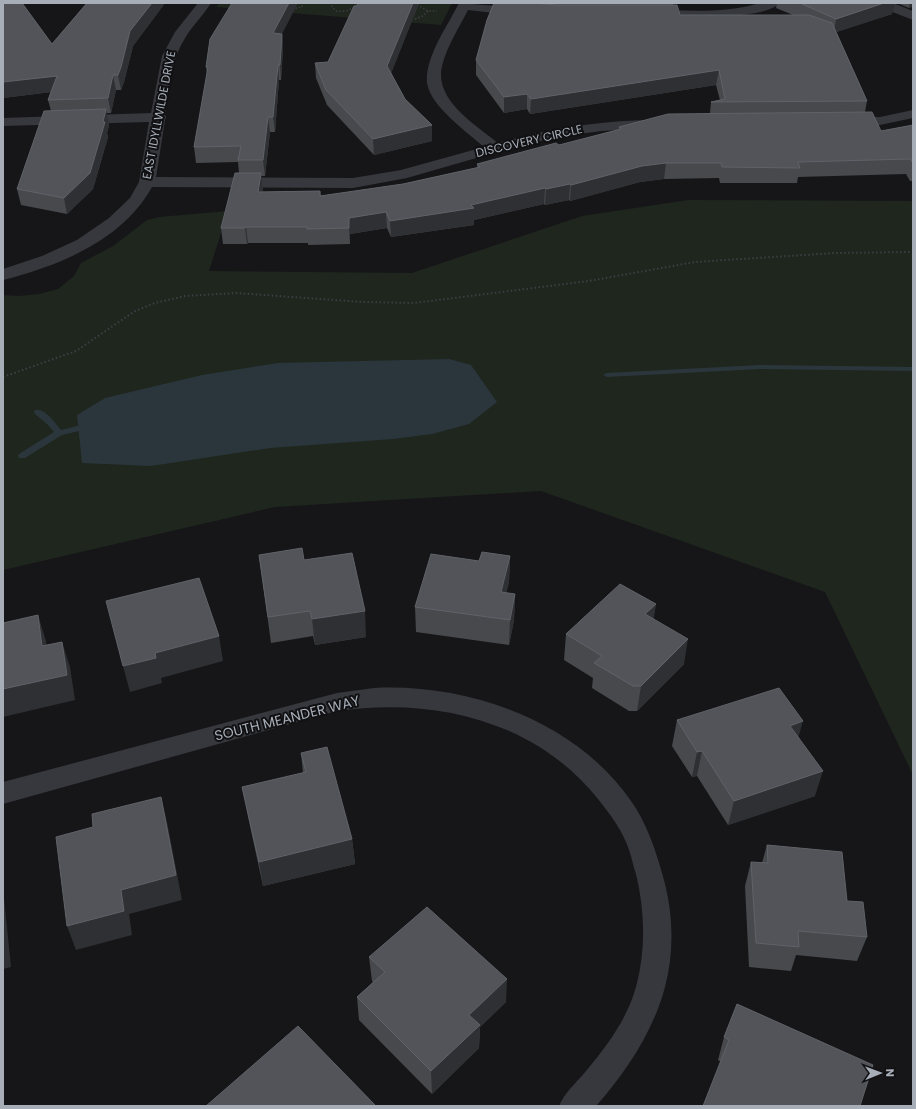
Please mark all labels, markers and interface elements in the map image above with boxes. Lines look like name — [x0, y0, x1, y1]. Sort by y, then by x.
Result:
street label: EAST IDYLLWILDE DRIVE — [138, 49, 179, 181]
street label: DISCOVERY CIRCLE — [474, 120, 584, 161]
street label: SOUTH MEANDER WAY — [212, 690, 362, 746]
north arrow — [860, 1053, 900, 1093]
text: N — [882, 1069, 898, 1077]

